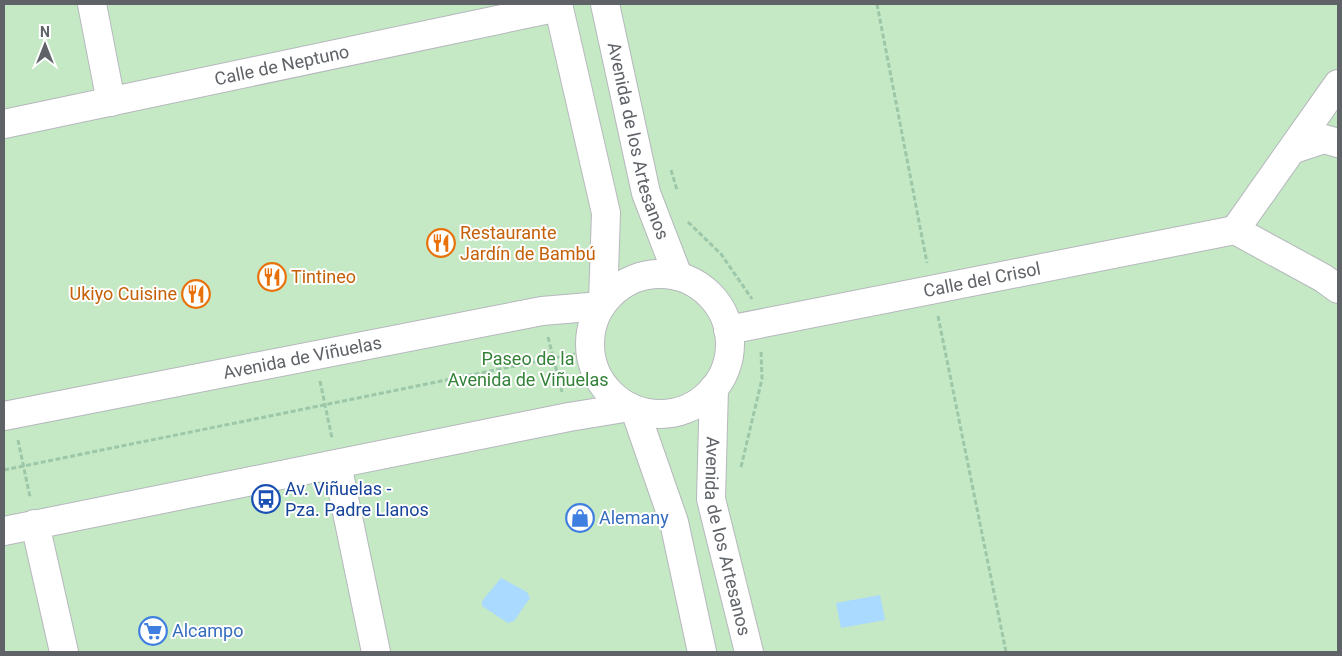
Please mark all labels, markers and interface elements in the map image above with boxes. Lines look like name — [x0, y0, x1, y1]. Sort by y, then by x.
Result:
north arrow — [20, 20, 70, 70]
text: N — [40, 24, 50, 40]
street label: Avenida de los Artesanos — [604, 40, 674, 242]
street label: Calle de Neptuno — [213, 41, 351, 89]
place label: Restaurante Jardín de Bambú — [460, 222, 596, 264]
restaurant icon: Restaurante Jardín de Bambú — [426, 228, 456, 258]
street label: Calle del Crisol — [922, 258, 1042, 301]
restaurant icon: Tintineo — [257, 262, 287, 292]
place label: Tintineo — [291, 266, 356, 287]
restaurant icon: Ukiyo Cuisine — [181, 279, 211, 309]
place label: Ukiyo Cuisine — [70, 283, 177, 304]
street label: Avenida de Viñuelas — [221, 332, 383, 383]
park label: Paseo de la Avenida de Viñuelas — [447, 348, 609, 390]
street label: Avenida de los Artesanos — [701, 436, 756, 638]
place label: Av. Viñuelas - Pza. Padre Llanos — [285, 478, 429, 520]
bus stop icon: Av. Viñuelas - Pza. Padre Llanos — [251, 484, 281, 514]
shop icon: Alemany — [565, 503, 595, 533]
place label: Alemany — [599, 507, 669, 528]
supermarket icon: Alcampo — [138, 616, 168, 646]
place label: Alcampo — [172, 620, 244, 641]

